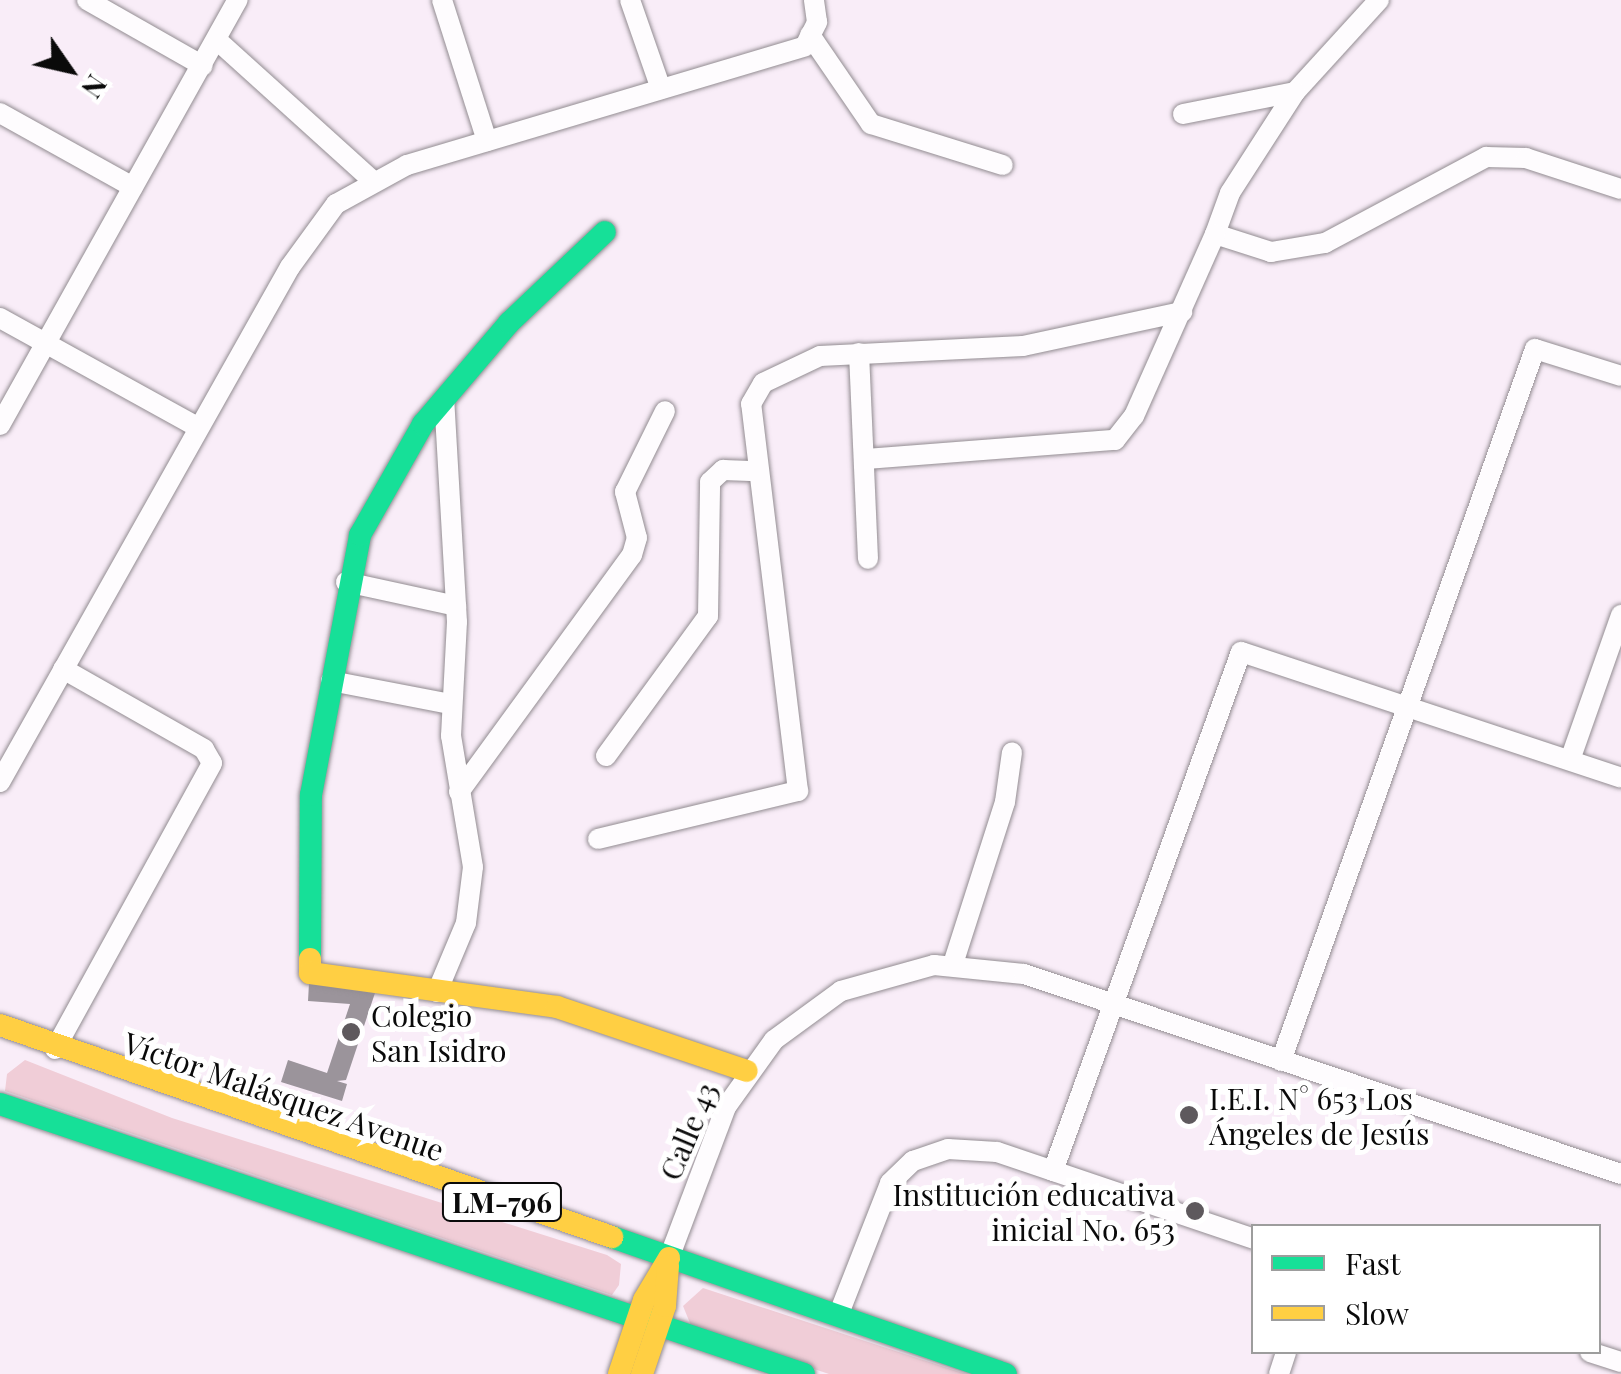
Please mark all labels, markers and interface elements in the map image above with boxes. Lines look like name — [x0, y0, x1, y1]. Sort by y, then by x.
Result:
north arrow — [20, 20, 120, 120]
text: N — [74, 68, 116, 106]
place label: Colegio San Isidro — [371, 997, 506, 1068]
marker: Colegio San Isidro — [340, 1021, 362, 1043]
street label: Víctor Malásquez Avenue — [118, 1024, 450, 1168]
street label: Calle 43 — [651, 1077, 725, 1185]
place label: I.E.I. N° 653 Los Ángeles de Jesús — [1209, 1080, 1429, 1150]
marker: I.E.I. N° 653 Los Ángeles de Jesús — [1178, 1104, 1200, 1126]
place label: Institución educativa inicial No. 653 — [892, 1176, 1175, 1246]
road number: LM-796 — [440, 1179, 564, 1225]
marker: Institución educativa inicial No. 653 — [1184, 1200, 1206, 1222]
legend — [1251, 1224, 1601, 1354]
text: Fast — [1345, 1243, 1401, 1283]
text: Slow — [1345, 1293, 1409, 1333]

